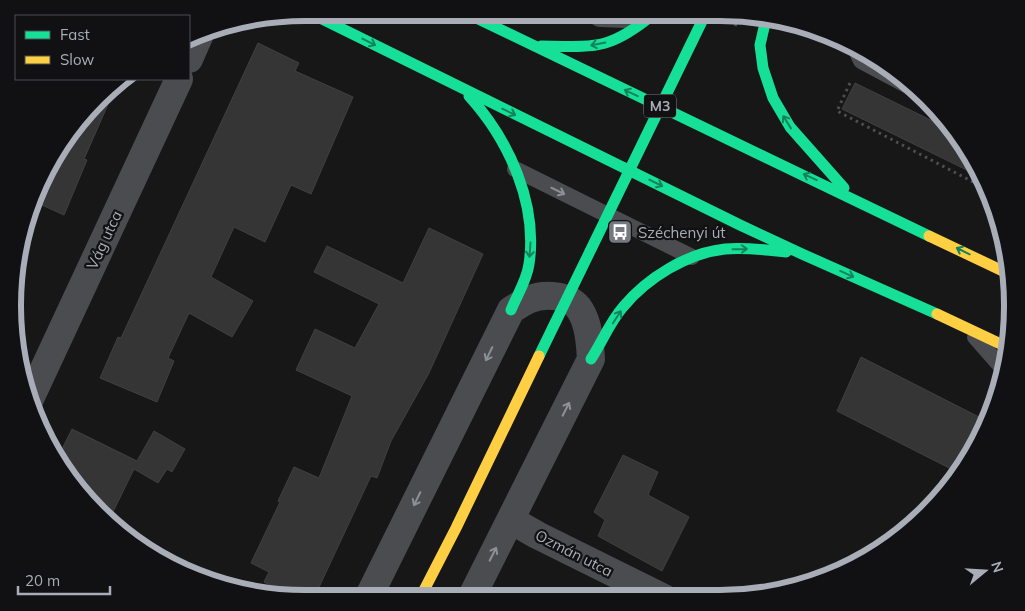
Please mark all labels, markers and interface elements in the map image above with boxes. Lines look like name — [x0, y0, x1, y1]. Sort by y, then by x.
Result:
legend — [15, 15, 190, 80]
text: Fast — [60, 25, 90, 44]
one-way arrow — [362, 37, 377, 47]
one-way arrow — [590, 40, 606, 49]
text: Slow — [60, 50, 94, 69]
one-way arrow — [624, 87, 639, 97]
road number: M3 — [644, 94, 676, 118]
one-way arrow — [501, 108, 516, 117]
one-way arrow — [782, 115, 793, 129]
one-way arrow — [803, 172, 818, 181]
one-way arrow — [648, 178, 663, 188]
one-way arrow — [550, 186, 565, 196]
street label: Vág utca — [82, 208, 126, 272]
bus stop icon: Széchenyi út — [607, 219, 633, 245]
place label: Széchenyi út — [638, 223, 726, 242]
one-way arrow — [526, 242, 535, 258]
one-way arrow — [731, 244, 747, 254]
one-way arrow — [956, 246, 971, 255]
one-way arrow — [839, 269, 854, 279]
one-way arrow — [612, 311, 622, 325]
one-way arrow — [484, 346, 494, 361]
one-way arrow — [562, 402, 571, 417]
one-way arrow — [412, 491, 421, 506]
street label: Ozmán utca — [532, 525, 616, 581]
north arrow — [960, 546, 1010, 596]
one-way arrow — [488, 547, 498, 562]
text: N — [987, 559, 1008, 575]
scale bar — [18, 564, 110, 596]
text: 20 m — [25, 571, 60, 590]

